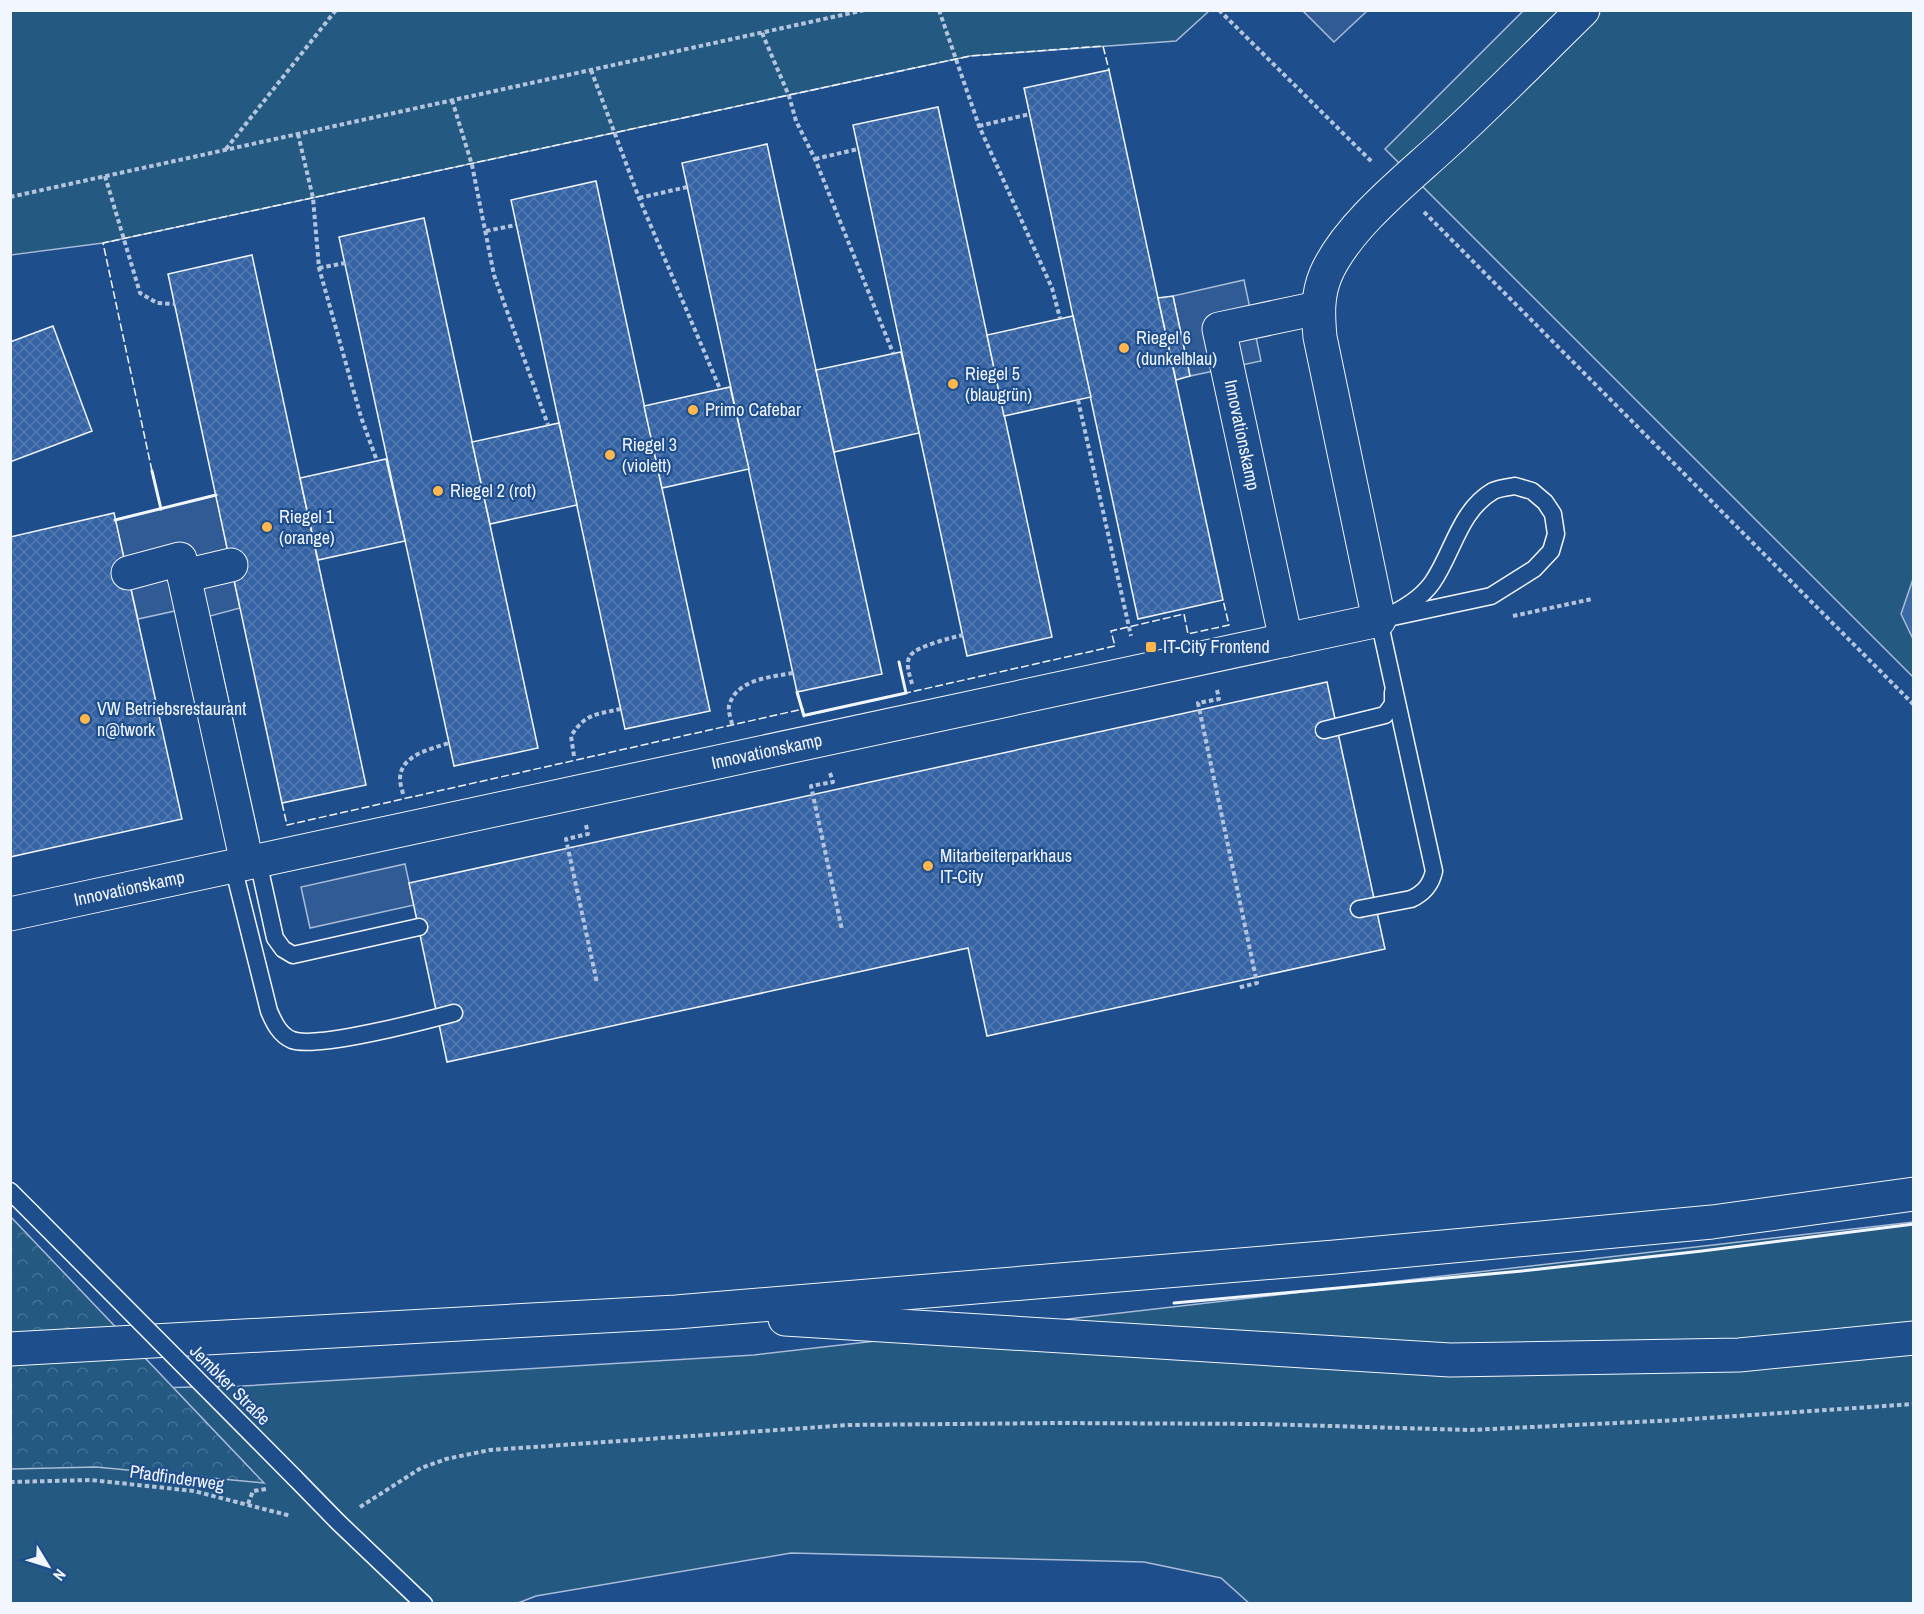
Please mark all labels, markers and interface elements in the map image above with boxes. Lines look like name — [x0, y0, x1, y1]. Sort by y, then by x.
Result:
place label: Riegel 6 (dunkelblau) — [1136, 325, 1217, 371]
marker: Riegel 6 (dunkelblau) — [1117, 341, 1131, 355]
place label: Riegel 5 (blaugrün) — [965, 361, 1032, 407]
marker: Riegel 5 (blaugrün) — [946, 377, 960, 391]
street label: Innovationskamp — [1219, 377, 1266, 492]
place label: Primo Cafebar — [705, 397, 801, 422]
marker: Primo Cafebar — [686, 403, 700, 417]
place label: Riegel 3 (violett) — [622, 432, 677, 478]
marker: Riegel 3 (violett) — [603, 448, 617, 462]
place label: Riegel 2 (rot) — [450, 478, 536, 503]
marker: Riegel 2 (rot) — [431, 484, 445, 498]
place label: Riegel 1 (orange) — [279, 504, 335, 550]
marker: Riegel 1 (orange) — [260, 520, 274, 534]
place label: IT-City Frontend — [1163, 634, 1270, 659]
marker: IT-City Frontend — [1144, 640, 1158, 654]
place label: VW Betriebsrestaurant n@twork — [97, 696, 246, 742]
marker: VW Betriebsrestaurant n@twork — [78, 712, 92, 726]
street label: Innovationskamp — [709, 727, 824, 775]
place label: Mitarbeiterparkhaus IT-City — [940, 843, 1072, 889]
marker: Mitarbeiterparkhaus IT-City — [921, 859, 935, 873]
street label: Innovationskamp — [72, 864, 187, 912]
street label: Jembker Straße — [184, 1339, 276, 1431]
street label: Pfadfinderweg — [128, 1459, 227, 1497]
north arrow — [18, 1536, 78, 1596]
text: N — [48, 1565, 71, 1586]

